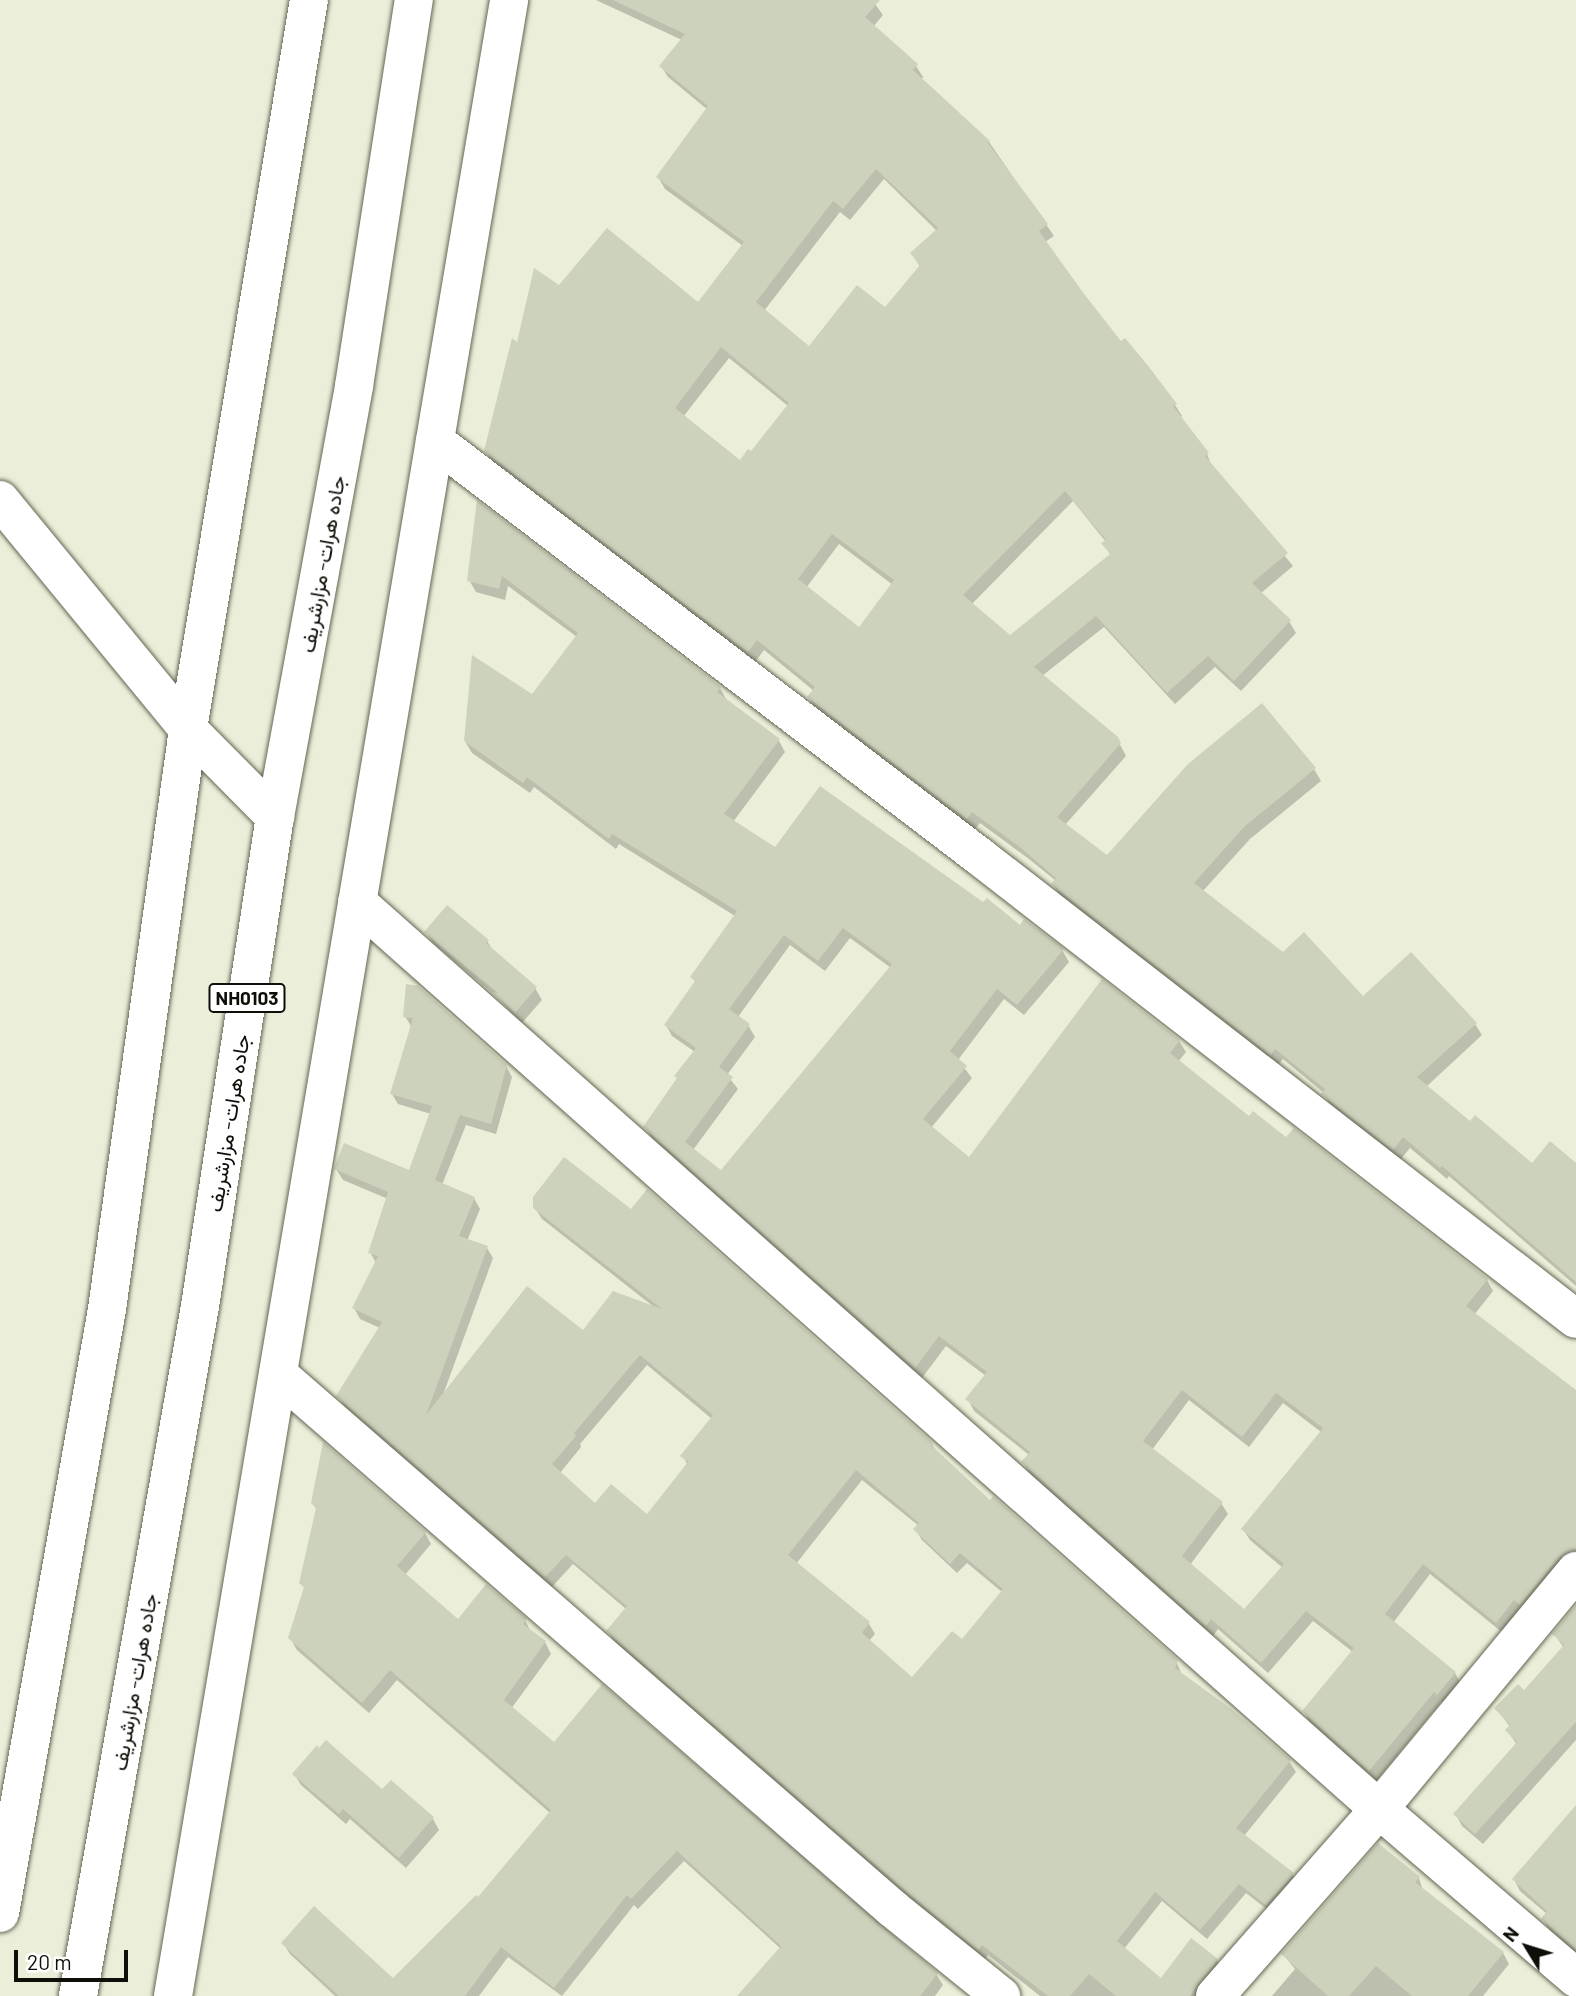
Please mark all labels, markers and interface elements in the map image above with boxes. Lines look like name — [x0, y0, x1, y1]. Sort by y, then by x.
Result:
street label: جاده هرات- مزارشریف — [294, 473, 350, 655]
road number: NH0103 — [207, 982, 287, 1014]
street label: جاده هرات- مزارشریف — [202, 1032, 254, 1214]
street label: جاده هرات- مزارشریف — [106, 1591, 162, 1773]
north arrow — [1492, 1912, 1562, 1982]
text: N — [1497, 1922, 1523, 1946]
scale bar — [18, 1937, 131, 1981]
text: 20 m — [27, 1949, 72, 1974]

